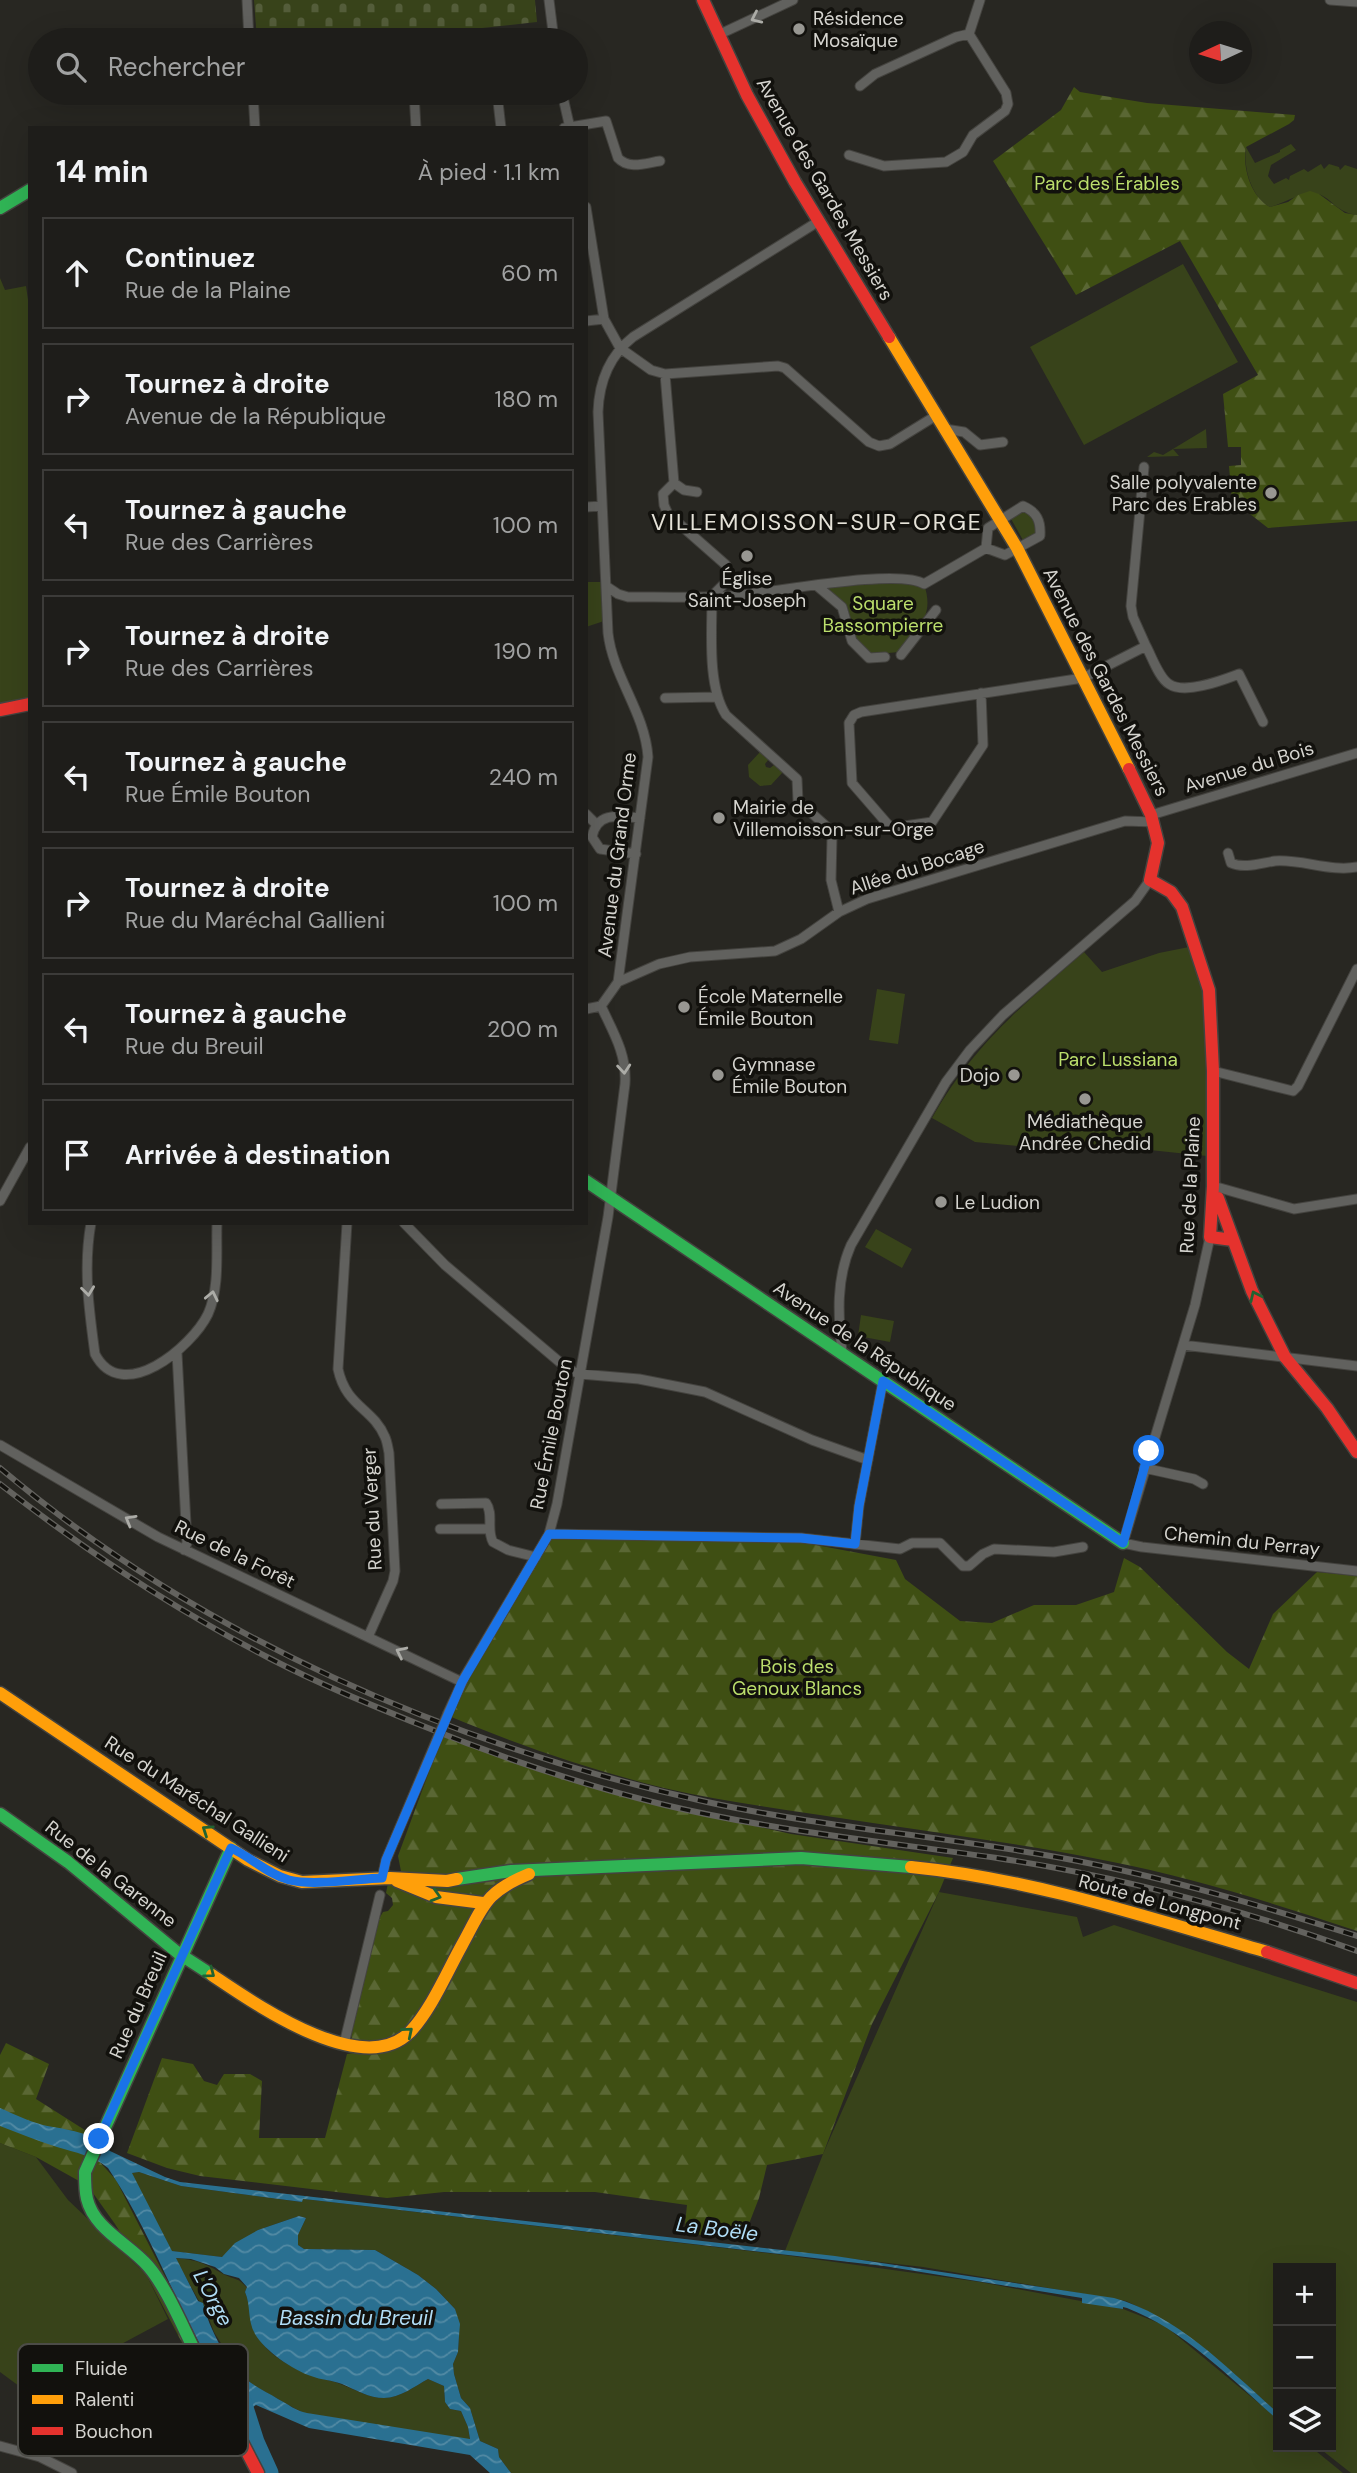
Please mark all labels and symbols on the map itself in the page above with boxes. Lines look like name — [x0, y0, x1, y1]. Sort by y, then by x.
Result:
place label: Résidence Mosaïque — [813, 6, 904, 53]
one-way arrow — [750, 9, 763, 23]
marker: Résidence Mosaïque — [791, 21, 807, 37]
north arrow — [1189, 21, 1252, 84]
street label: Avenue des Gardes Messiers — [751, 73, 899, 305]
park label: Parc des Érables — [1034, 171, 1180, 196]
place label: Salle polyvalente Parc des Erables — [1110, 470, 1257, 517]
marker: Salle polyvalente Parc des Erables — [1263, 485, 1279, 501]
district label: VILLEMOISSON-SUR-ORGE — [651, 507, 983, 537]
marker: Église Saint-Joseph — [739, 548, 755, 564]
street label: Avenue des Gardes Messiers — [1037, 563, 1175, 801]
place label: Église Saint-Joseph — [688, 566, 806, 613]
park label: Square Bassompierre — [823, 591, 943, 638]
street label: Avenue du Bois — [1181, 735, 1317, 799]
street label: Avenue du Grand Orme — [592, 751, 642, 959]
place label: Mairie de Villemoisson-sur-Orge — [733, 795, 934, 842]
marker: Mairie de Villemoisson-sur-Orge — [711, 810, 727, 826]
street label: Allée du Bocage — [846, 833, 988, 901]
place label: École Maternelle Émile Bouton — [698, 984, 843, 1031]
marker: École Maternelle Émile Bouton — [676, 999, 692, 1015]
park label: Parc Lussiana — [1058, 1047, 1178, 1072]
place label: Gymnase Émile Bouton — [732, 1052, 847, 1099]
place label: Dojo — [960, 1063, 1000, 1088]
one-way arrow — [616, 1064, 631, 1075]
marker: Gymnase Émile Bouton — [710, 1067, 726, 1083]
marker: Dojo — [1006, 1067, 1022, 1083]
marker: Médiathèque Andrée Chedid — [1077, 1091, 1093, 1107]
place label: Médiathèque Andrée Chedid — [1019, 1109, 1151, 1156]
street label: Rue de la Plaine — [1174, 1116, 1206, 1254]
place label: Le Ludion — [955, 1190, 1040, 1215]
marker: Le Ludion — [933, 1194, 949, 1210]
street label: Avenue de la République — [769, 1275, 961, 1417]
one-way arrow — [80, 1285, 95, 1297]
one-way arrow — [204, 1290, 219, 1302]
one-way arrow — [1249, 1291, 1263, 1303]
street label: Rue Émile Bouton — [524, 1356, 578, 1512]
route start — [1133, 1435, 1164, 1466]
street label: Rue du Verger — [356, 1447, 388, 1571]
street label: Rue de la Forêt — [171, 1514, 299, 1594]
one-way arrow — [125, 1515, 137, 1528]
street label: Chemin du Perray — [1163, 1520, 1322, 1562]
one-way arrow — [396, 1646, 408, 1660]
park label: Bois des Genoux Blancs — [732, 1654, 862, 1701]
street label: Rue du Maréchal Gallieni — [100, 1730, 294, 1868]
street label: Rue de la Garenne — [40, 1815, 182, 1933]
one-way arrow — [201, 1825, 214, 1838]
street label: Route de Longpont — [1076, 1868, 1244, 1936]
one-way arrow — [429, 1888, 441, 1902]
street label: Rue du Breuil — [103, 1948, 173, 2062]
one-way arrow — [203, 1965, 215, 1977]
one-way arrow — [400, 2028, 413, 2040]
route end — [83, 2123, 114, 2154]
water label: La Boële — [674, 2210, 760, 2248]
water label: L'Orge — [187, 2265, 239, 2331]
water label: Bassin du Breuil — [279, 2304, 433, 2332]
legend — [18, 2344, 248, 2456]
text: Fluide — [75, 2356, 128, 2381]
text: Ralenti — [75, 2387, 134, 2412]
text: Bouchon — [75, 2419, 153, 2444]

